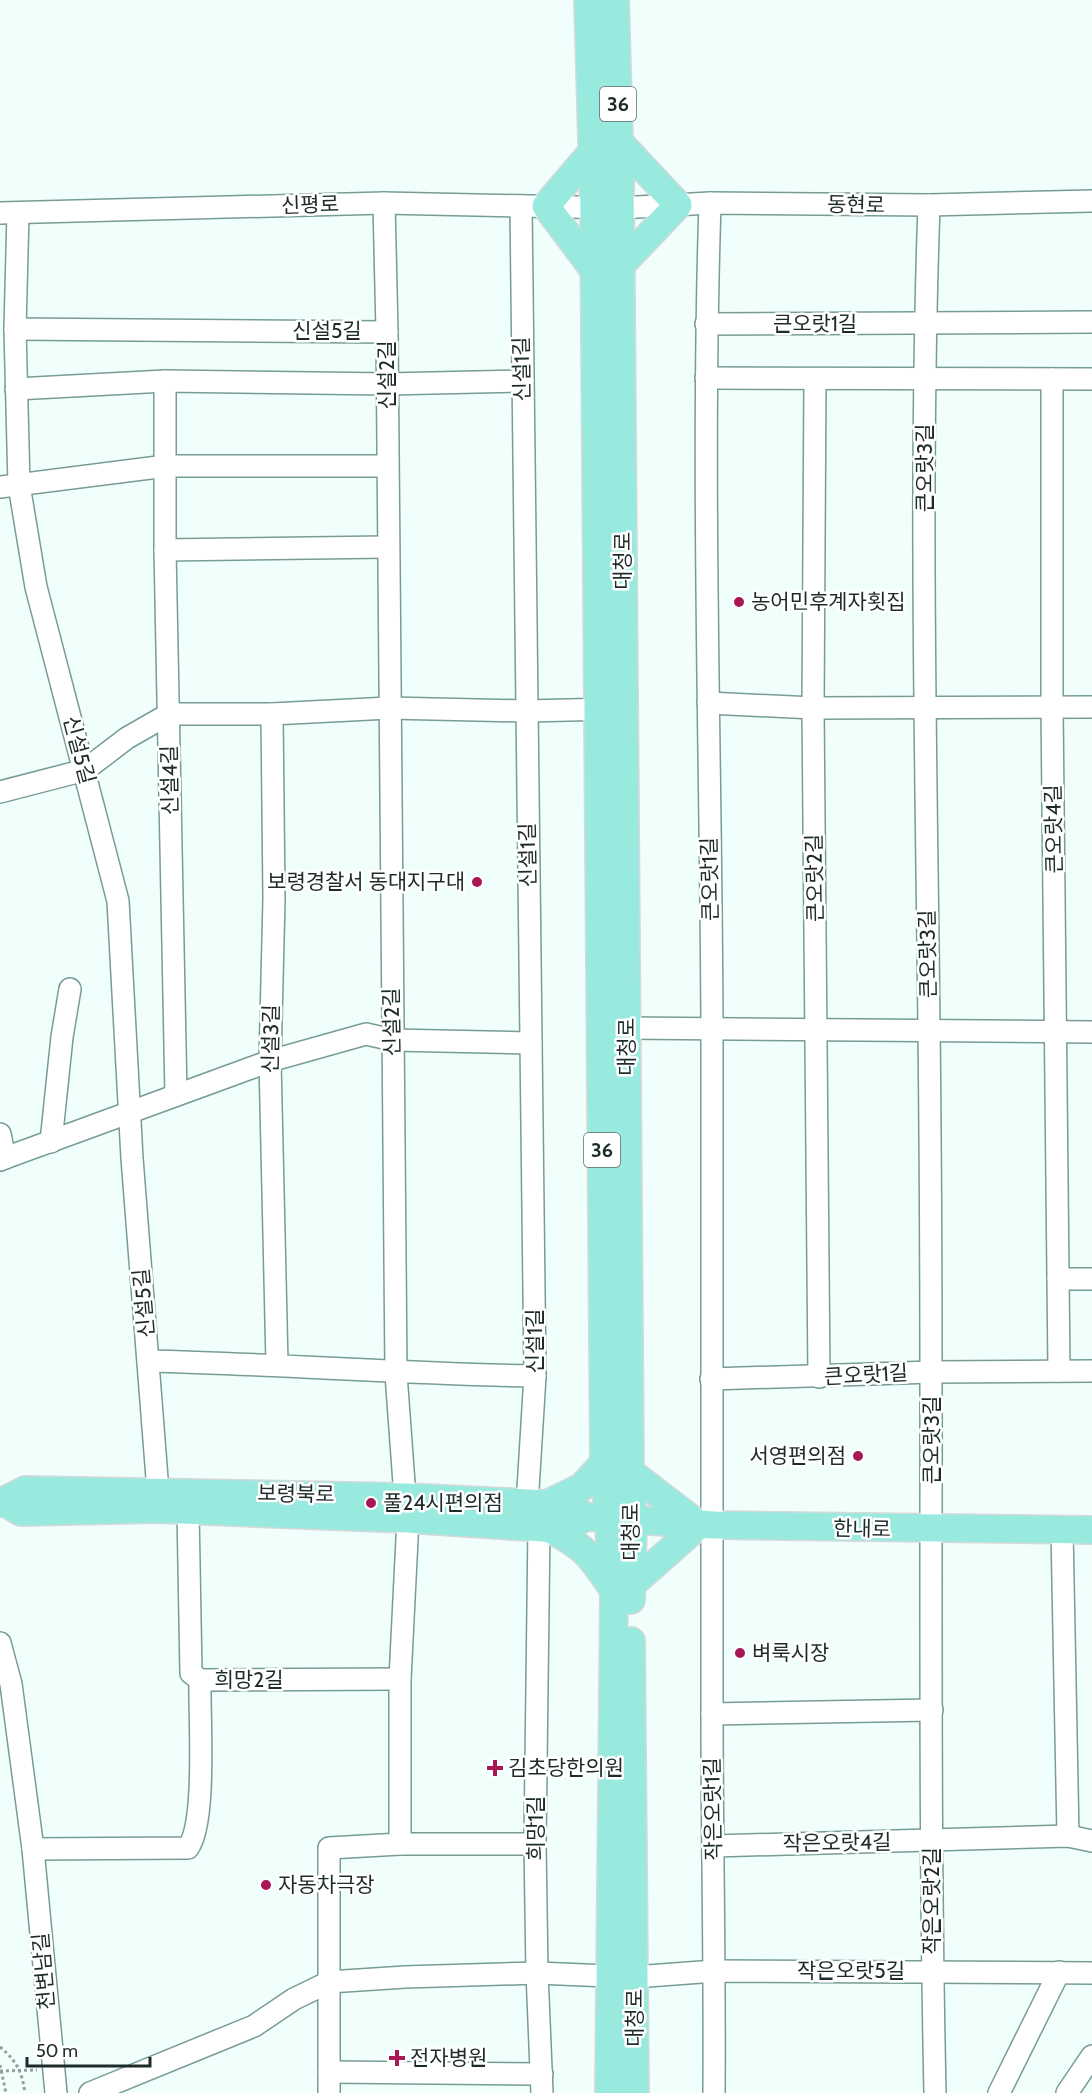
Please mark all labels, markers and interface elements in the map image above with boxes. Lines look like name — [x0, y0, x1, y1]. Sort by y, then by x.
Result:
road number: 36 — [600, 87, 636, 121]
street label: 신평로 — [281, 191, 339, 218]
street label: 동현로 — [827, 191, 885, 218]
street label: 큰오랏1길 — [773, 311, 857, 336]
street label: 신설5길 — [292, 318, 362, 343]
street label: 신설1길 — [508, 336, 535, 402]
street label: 신설2길 — [374, 341, 399, 409]
street label: 큰오랏3길 — [912, 424, 937, 512]
street label: 대청로 — [610, 532, 635, 590]
place label: 농어민후계자횟집 — [751, 589, 906, 614]
marker: 농어민후계자횟집 — [732, 595, 746, 609]
street label: 신설5길 — [58, 713, 101, 787]
street label: 신설4길 — [156, 745, 183, 815]
street label: 큰오랏4길 — [1040, 784, 1067, 874]
street label: 신설1길 — [514, 822, 541, 888]
street label: 큰오랏2길 — [801, 834, 828, 922]
street label: 큰오랏1길 — [696, 837, 723, 921]
place label: 보령경찰서 동대지구대 — [267, 869, 465, 894]
marker: 보령경찰서 동대지구대 — [470, 875, 484, 889]
street label: 큰오랏3길 — [914, 909, 941, 999]
street label: 신설2길 — [378, 987, 405, 1057]
street label: 신설3길 — [257, 1004, 284, 1074]
street label: 대청로 — [614, 1018, 639, 1076]
road number: 36 — [584, 1133, 620, 1167]
street label: 신설5길 — [128, 1267, 159, 1339]
street label: 신설1길 — [522, 1309, 547, 1373]
street label: 큰오랏1길 — [823, 1360, 909, 1389]
street label: 큰오랏3길 — [919, 1396, 944, 1484]
place label: 서영편의점 — [749, 1443, 846, 1468]
marker: 서영편의점 — [851, 1449, 865, 1463]
street label: 보령북로 — [257, 1480, 335, 1507]
place label: 풀24시편의점 — [383, 1490, 503, 1515]
marker: 풀24시편의점 — [364, 1496, 378, 1510]
street label: 대청로 — [618, 1503, 643, 1561]
street label: 한내로 — [833, 1515, 891, 1542]
place label: 벼룩시장 — [752, 1640, 829, 1665]
marker: 벼룩시장 — [733, 1646, 747, 1660]
street label: 희망2길 — [215, 1667, 283, 1692]
place label: 김초당한의원 — [508, 1755, 624, 1780]
street label: 작은오랏1길 — [699, 1757, 726, 1861]
marker: 김초당한의원 — [486, 1759, 504, 1777]
street label: 희망1길 — [523, 1796, 548, 1860]
street label: 작은오랏4길 — [782, 1829, 892, 1856]
street label: 작은오랏2길 — [919, 1847, 944, 1955]
place label: 자동차극장 — [278, 1872, 375, 1897]
marker: 자동차극장 — [259, 1878, 273, 1892]
street label: 천변남길 — [28, 1931, 59, 2011]
street label: 작은오랏5길 — [797, 1958, 905, 1983]
street label: 대청로 — [622, 1989, 647, 2047]
scale bar — [27, 2030, 150, 2068]
text: 50 m — [36, 2040, 78, 2062]
place label: 전자병원 — [410, 2045, 487, 2070]
marker: 전자병원 — [388, 2049, 406, 2067]

